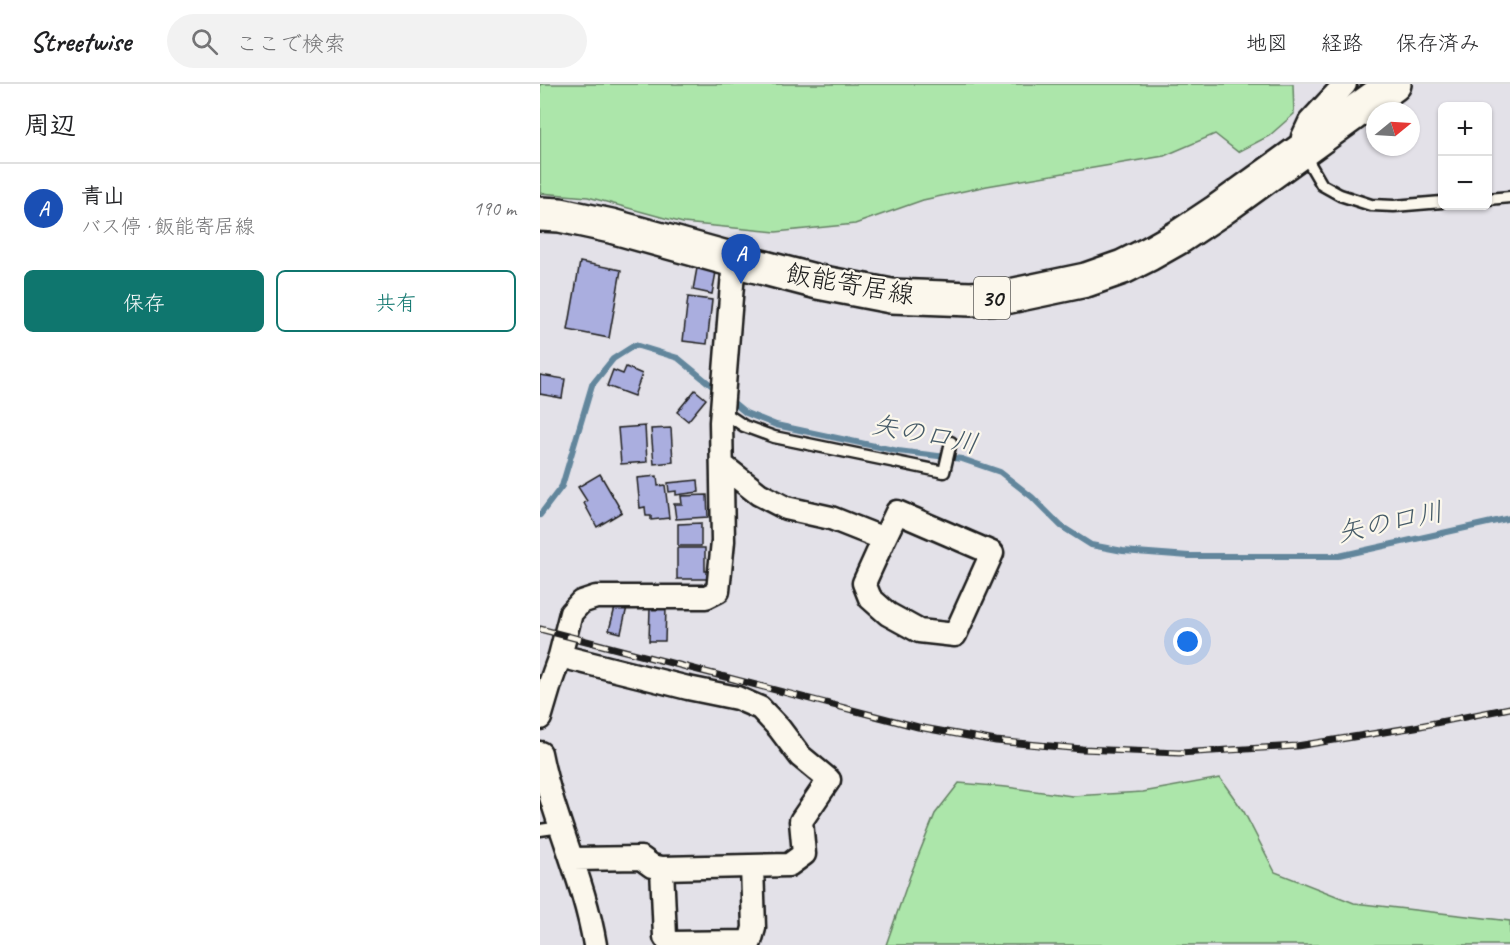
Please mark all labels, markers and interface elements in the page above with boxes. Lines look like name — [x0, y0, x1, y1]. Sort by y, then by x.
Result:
search box — [167, 14, 587, 68]
text: Streetwise — [30, 24, 131, 59]
icon: search — [188, 25, 221, 58]
text: ここで検索 — [236, 30, 346, 58]
text: 地図 — [1246, 30, 1288, 56]
text: 経路 — [1321, 30, 1363, 56]
text: 保存済み — [1396, 30, 1480, 56]
north arrow — [1366, 102, 1420, 156]
map controls — [1438, 102, 1492, 210]
button: + — [1438, 102, 1492, 156]
text: 周辺 — [24, 109, 76, 142]
button: − — [1438, 156, 1492, 210]
text: 青山 — [81, 182, 125, 210]
text: A — [38, 196, 49, 221]
text: 190 m — [473, 196, 516, 221]
text: バス停 · 飯能寄居線 — [81, 214, 254, 239]
pin: A — [722, 234, 760, 284]
street label: 飯能寄居線 — [783, 256, 917, 312]
button: 保存 — [24, 270, 264, 332]
button: 共有 — [276, 270, 516, 332]
road number: 30 — [974, 277, 1010, 319]
water label: 矢の口川 — [869, 407, 981, 461]
water label: 矢の口川 — [1334, 494, 1446, 550]
your location — [1173, 627, 1202, 656]

